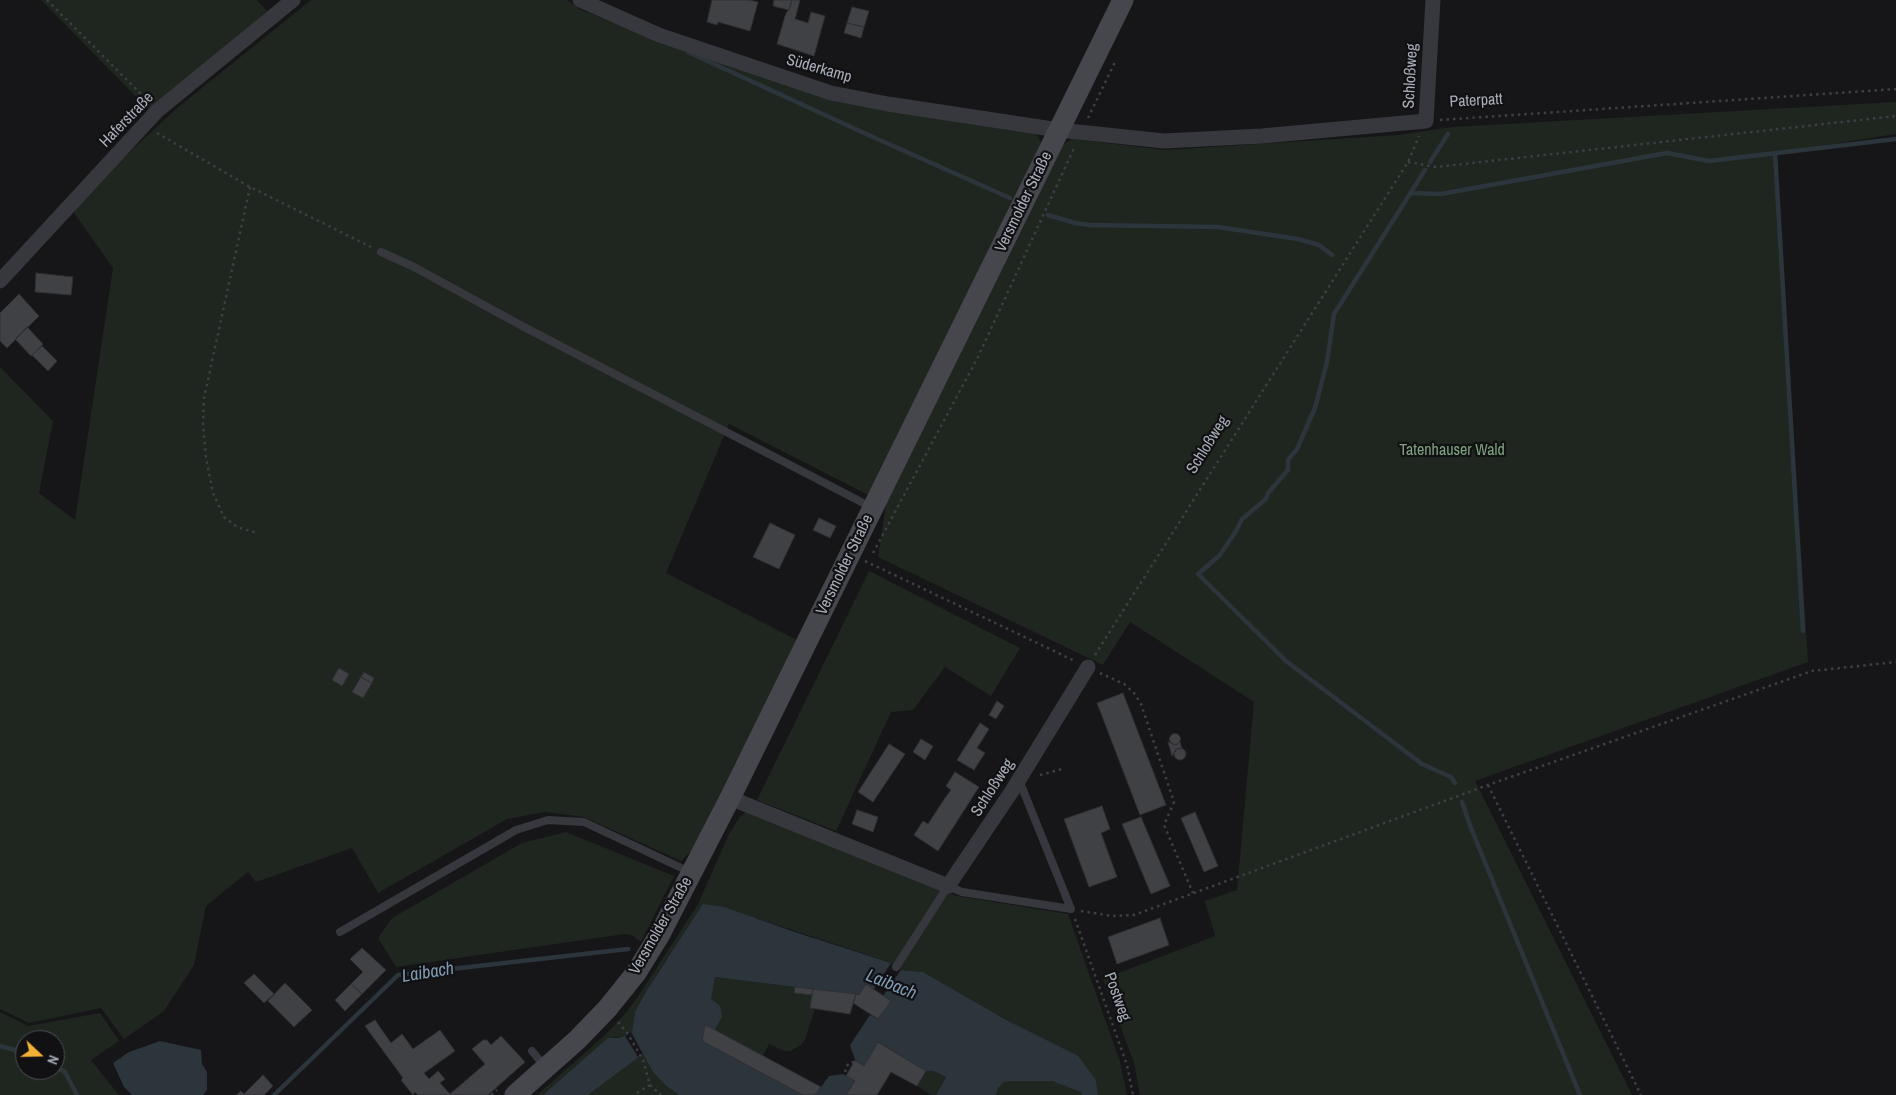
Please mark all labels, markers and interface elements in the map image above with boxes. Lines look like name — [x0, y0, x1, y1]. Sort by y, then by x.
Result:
street label: Schloßweg — [1400, 43, 1422, 109]
street label: Süderkamp — [784, 51, 854, 87]
street label: Haferstraße — [96, 88, 158, 152]
street label: Paterpatt — [1449, 90, 1503, 112]
street label: Versmolder Straße — [991, 149, 1057, 255]
street label: Schloßweg — [1183, 412, 1233, 478]
park label: Tatenhauser Wald — [1399, 441, 1505, 461]
street label: Versmolder Straße — [812, 512, 878, 618]
street label: Schloßweg — [967, 756, 1019, 820]
street label: Versmolder Straße — [625, 874, 697, 978]
water label: Laibach — [400, 958, 456, 988]
water label: Laibach — [863, 965, 919, 1005]
street label: Postweg — [1099, 970, 1135, 1024]
north arrow — [15, 1030, 65, 1080]
text: N — [43, 1053, 63, 1067]

